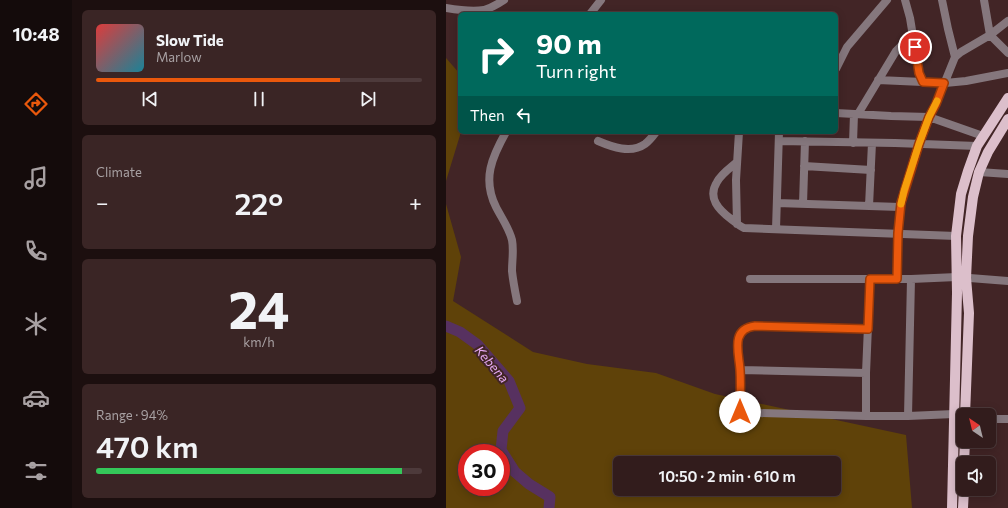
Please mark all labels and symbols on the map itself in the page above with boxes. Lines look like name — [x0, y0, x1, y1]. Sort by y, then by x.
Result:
pin — [898, 30, 932, 64]
water label: Kebena — [472, 342, 513, 386]
position arrow — [719, 391, 761, 433]
north arrow — [956, 408, 996, 448]
speed limit sign: 30 — [458, 444, 510, 496]

